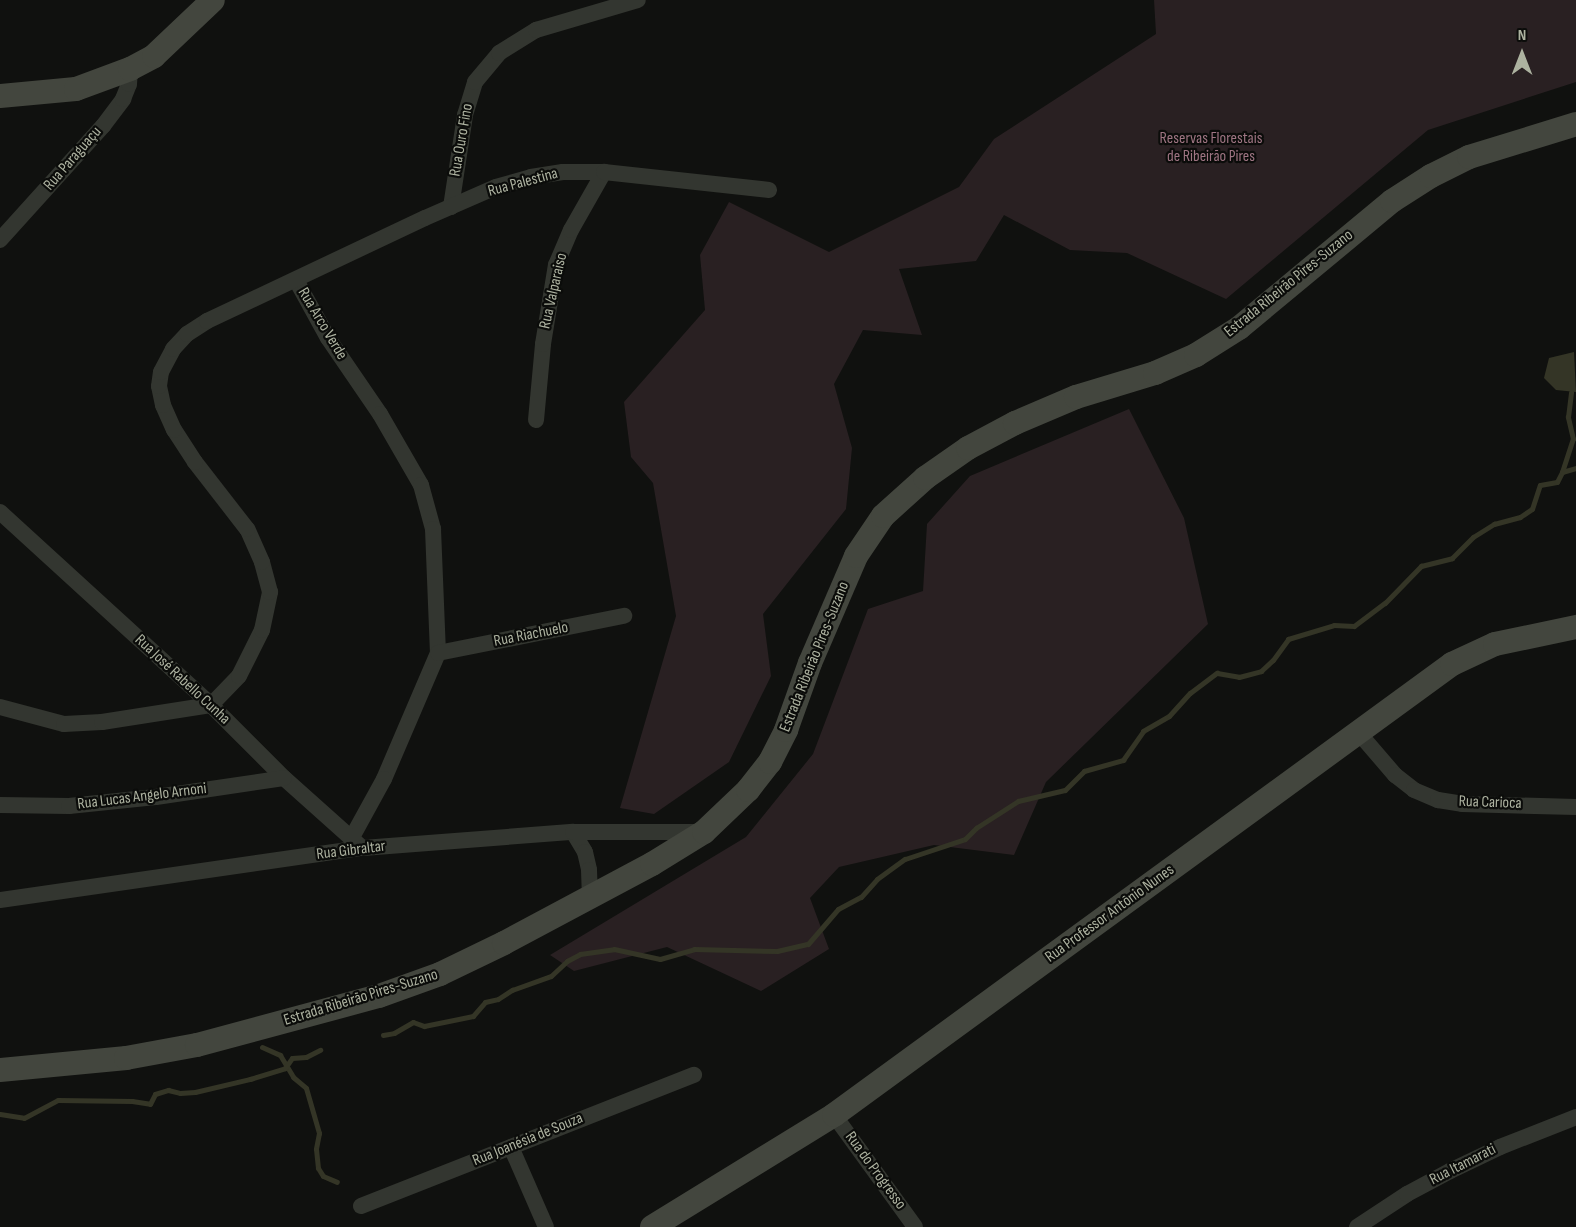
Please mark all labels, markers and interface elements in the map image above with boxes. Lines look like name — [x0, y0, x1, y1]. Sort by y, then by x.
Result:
north arrow — [1492, 24, 1552, 84]
text: N — [1518, 26, 1526, 45]
street label: Rua Ouro Fino — [446, 102, 478, 178]
street label: Rua Paraguaçu — [40, 123, 106, 195]
park label: Reservas Florestais de Ribeirão Pires — [1160, 129, 1262, 167]
street label: Rua Palestina — [486, 164, 560, 202]
street label: Estrada Ribeirão Pires-Suzano — [1221, 226, 1357, 342]
street label: Rua Valparaiso — [536, 251, 572, 331]
street label: Rua Arco Verde — [293, 285, 351, 363]
street label: Estrada Ribeirão Pires-Suzano — [776, 579, 854, 735]
street label: Rua Riachuelo — [492, 618, 570, 652]
street label: Rua José Rabello Cunha — [130, 631, 234, 729]
street label: Rua Lucas Angelo Arnoni — [76, 780, 208, 814]
street label: Rua Carioca — [1458, 792, 1522, 814]
street label: Rua Gibraltar — [315, 837, 387, 865]
street label: Rua Professor Antônio Nunes — [1042, 861, 1178, 967]
street label: Estrada Ribeirão Pires-Suzano — [282, 965, 440, 1031]
street label: Rua Joanésia de Souza — [470, 1109, 586, 1171]
street label: Rua do Progresso — [840, 1128, 910, 1214]
street label: Rua Itamarati — [1427, 1140, 1499, 1190]

